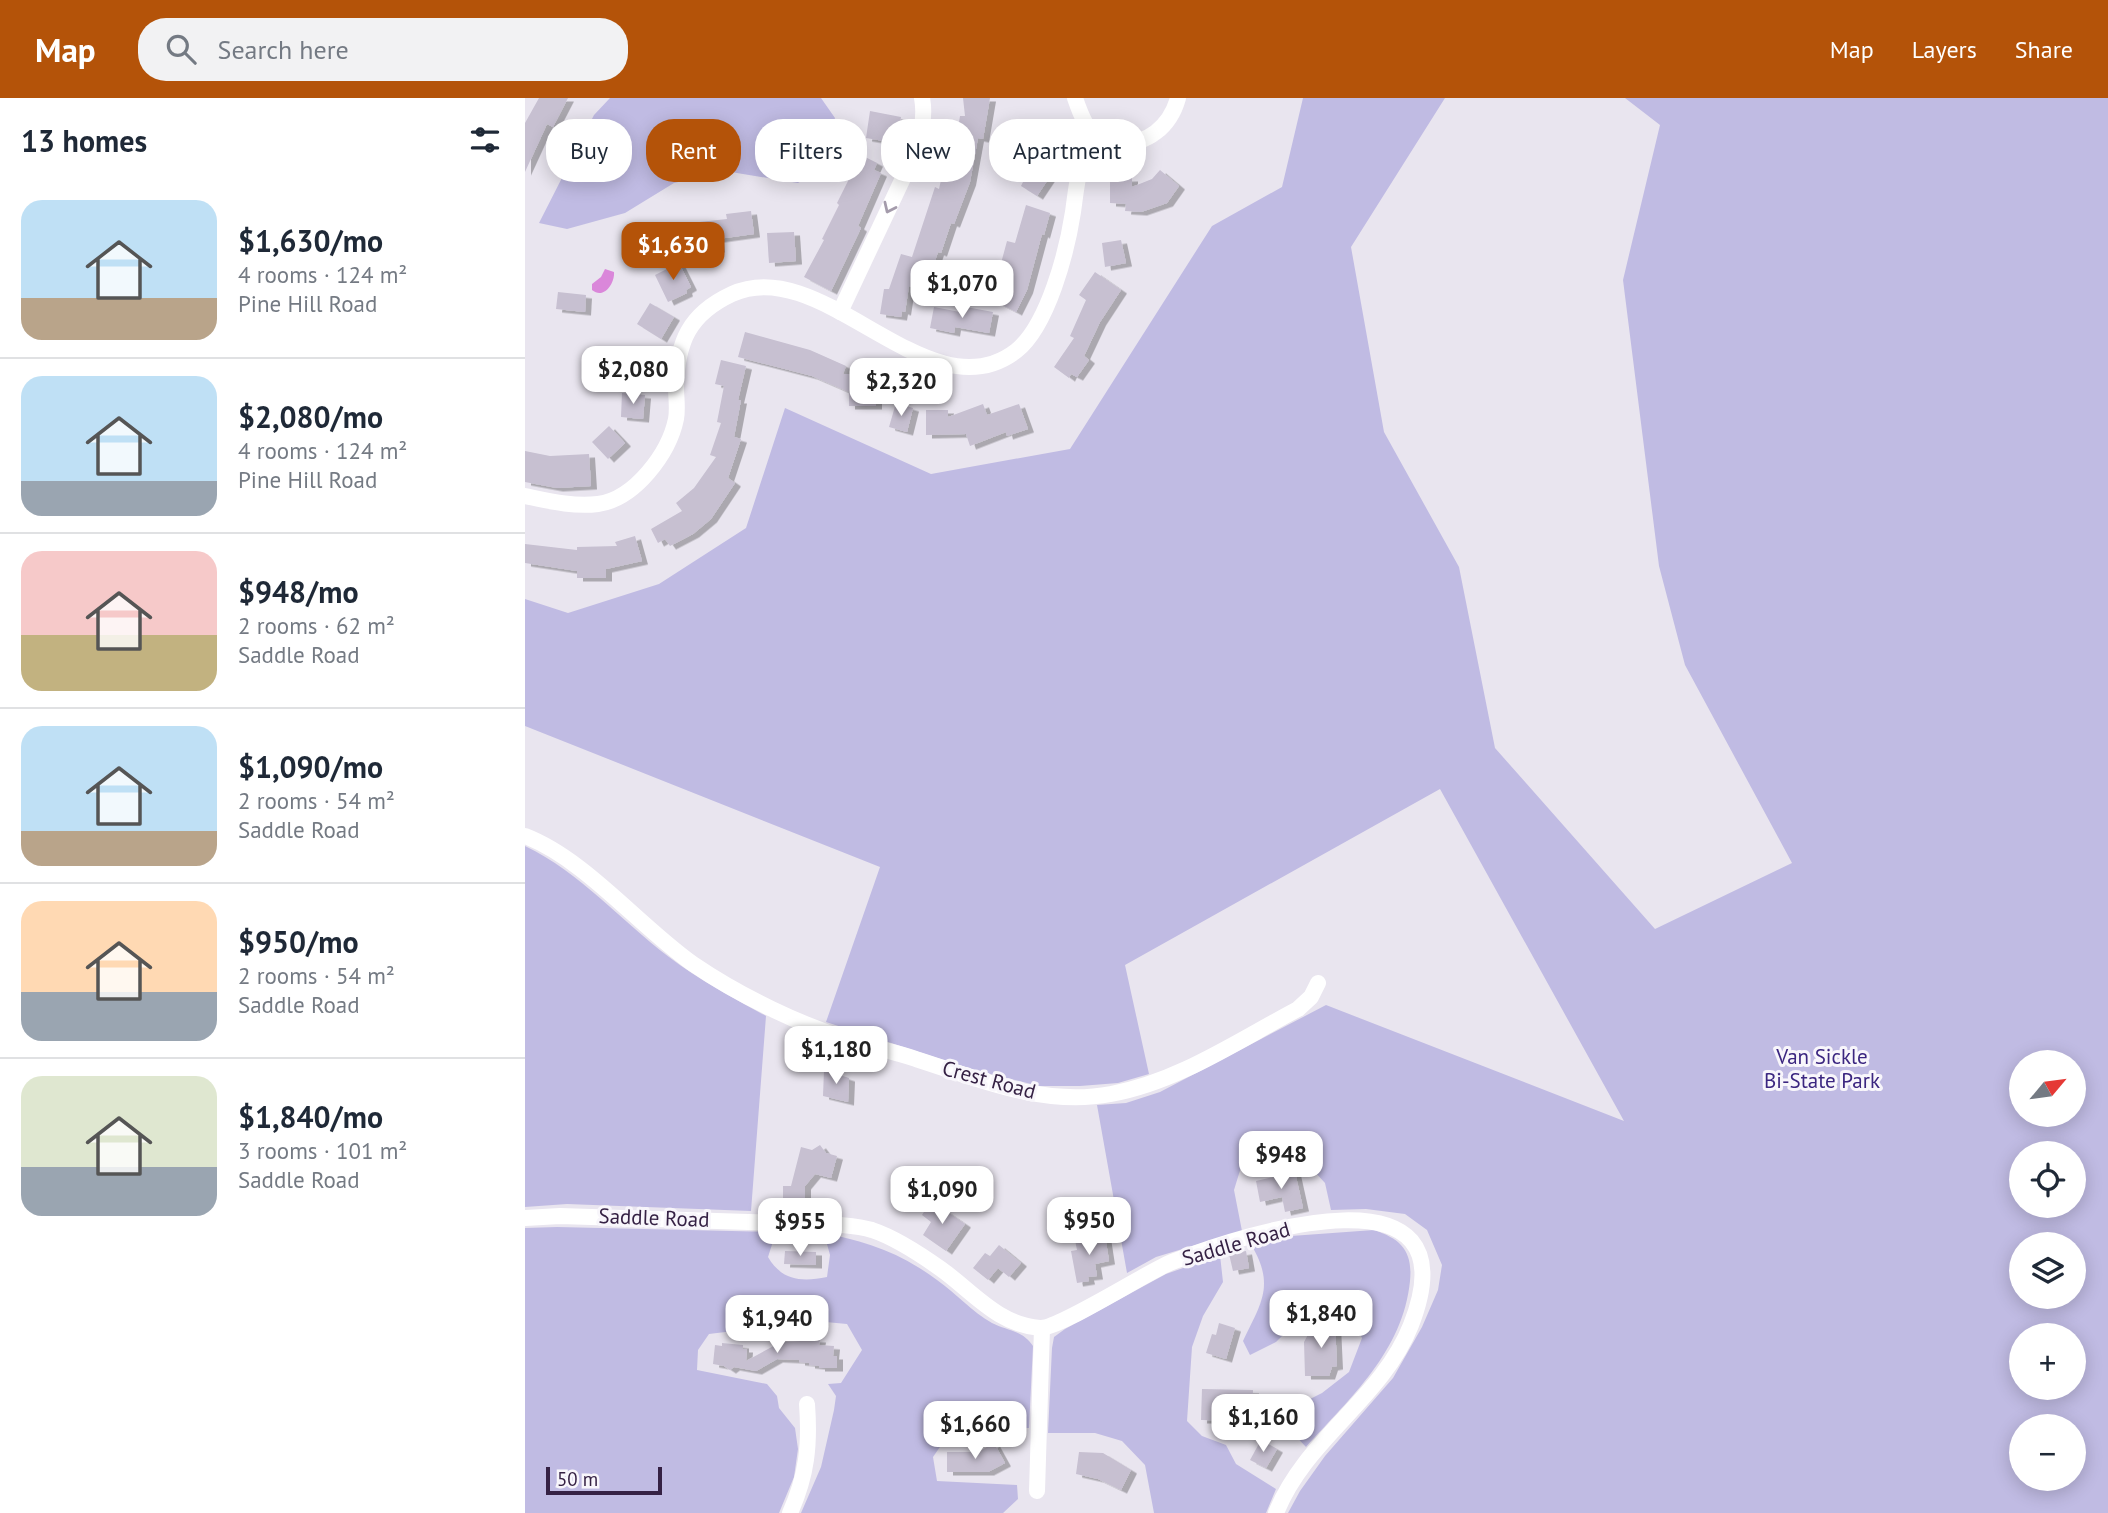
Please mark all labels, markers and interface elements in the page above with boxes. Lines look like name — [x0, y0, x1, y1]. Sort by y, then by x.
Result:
search box — [138, 18, 628, 81]
text: Map — [35, 28, 96, 71]
icon: search — [162, 30, 200, 68]
text: Search here — [218, 33, 349, 66]
text: Map — [1830, 34, 1874, 65]
text: Layers — [1912, 34, 1977, 65]
text: Share — [2015, 34, 2073, 65]
chip: Buy — [546, 119, 632, 182]
chip: Rent — [646, 119, 741, 182]
chip: Filters — [755, 119, 867, 182]
chip: New — [881, 119, 975, 182]
chip: Apartment — [989, 119, 1146, 182]
text: 13 homes — [21, 121, 147, 160]
icon: filters — [466, 121, 504, 159]
one-way arrow — [883, 201, 897, 213]
text: $1,630/mo — [238, 221, 383, 260]
pin: $1,630 — [616, 222, 730, 282]
icon: home — [77, 228, 161, 312]
text: $1,630 — [637, 230, 709, 259]
text: 4 rooms · 124 m² — [238, 260, 407, 289]
pin: $1,070 — [905, 260, 1019, 320]
text: $1,070 — [926, 268, 998, 297]
text: Pine Hill Road — [238, 289, 377, 318]
pin: $2,080 — [576, 346, 690, 406]
text: $2,080 — [597, 354, 669, 383]
pin: $2,320 — [844, 358, 958, 418]
text: $2,320 — [865, 366, 937, 395]
text: $2,080/mo — [238, 397, 383, 436]
icon: home — [77, 404, 161, 488]
text: 4 rooms · 124 m² — [238, 436, 407, 465]
text: Pine Hill Road — [238, 465, 377, 494]
text: $948/mo — [238, 572, 359, 611]
icon: home — [77, 579, 161, 663]
text: 2 rooms · 62 m² — [238, 611, 395, 640]
text: Saddle Road — [238, 640, 360, 669]
text: $1,090/mo — [238, 747, 383, 786]
icon: home — [77, 754, 161, 838]
text: 2 rooms · 54 m² — [238, 786, 395, 815]
text: Saddle Road — [238, 815, 360, 844]
text: $950/mo — [238, 922, 359, 961]
icon: home — [77, 929, 161, 1013]
text: 2 rooms · 54 m² — [238, 961, 395, 990]
text: Saddle Road — [238, 990, 360, 1019]
pin: $1,180 — [779, 1026, 893, 1086]
text: $1,180 — [800, 1034, 872, 1063]
park label: Van Sickle Bi-State Park — [1764, 1043, 1880, 1094]
north arrow — [2009, 1050, 2086, 1127]
map controls — [2009, 1050, 2086, 1491]
street label: Crest Road — [940, 1054, 1039, 1105]
text: $1,840/mo — [238, 1097, 383, 1136]
icon: home — [77, 1104, 161, 1188]
pin: $948 — [1240, 1132, 1322, 1191]
text: 3 rooms · 101 m² — [238, 1136, 407, 1165]
text: $948 — [1255, 1139, 1307, 1168]
button: locate — [2009, 1141, 2086, 1218]
text: Saddle Road — [238, 1165, 360, 1194]
pin: $1,090 — [885, 1166, 999, 1226]
text: $1,090 — [906, 1174, 978, 1203]
pin: $955 — [759, 1198, 841, 1258]
pin: $950 — [1048, 1198, 1130, 1257]
street label: Saddle Road — [598, 1202, 710, 1233]
text: $950 — [1063, 1205, 1115, 1234]
text: $955 — [774, 1206, 826, 1235]
street label: Saddle Road — [1179, 1215, 1293, 1272]
button: layers — [2009, 1232, 2086, 1309]
pin: $1,840 — [1264, 1290, 1378, 1350]
pin: $1,940 — [720, 1296, 834, 1355]
text: $1,840 — [1285, 1298, 1357, 1327]
text: $1,940 — [741, 1303, 813, 1332]
button: + — [2009, 1323, 2086, 1400]
pin: $1,160 — [1206, 1394, 1320, 1454]
pin: $1,660 — [918, 1402, 1032, 1461]
text: $1,160 — [1227, 1402, 1299, 1431]
text: $1,660 — [939, 1409, 1011, 1438]
button: − — [2009, 1414, 2086, 1491]
scale bar — [546, 1464, 661, 1496]
text: 50 m — [557, 1467, 598, 1491]

